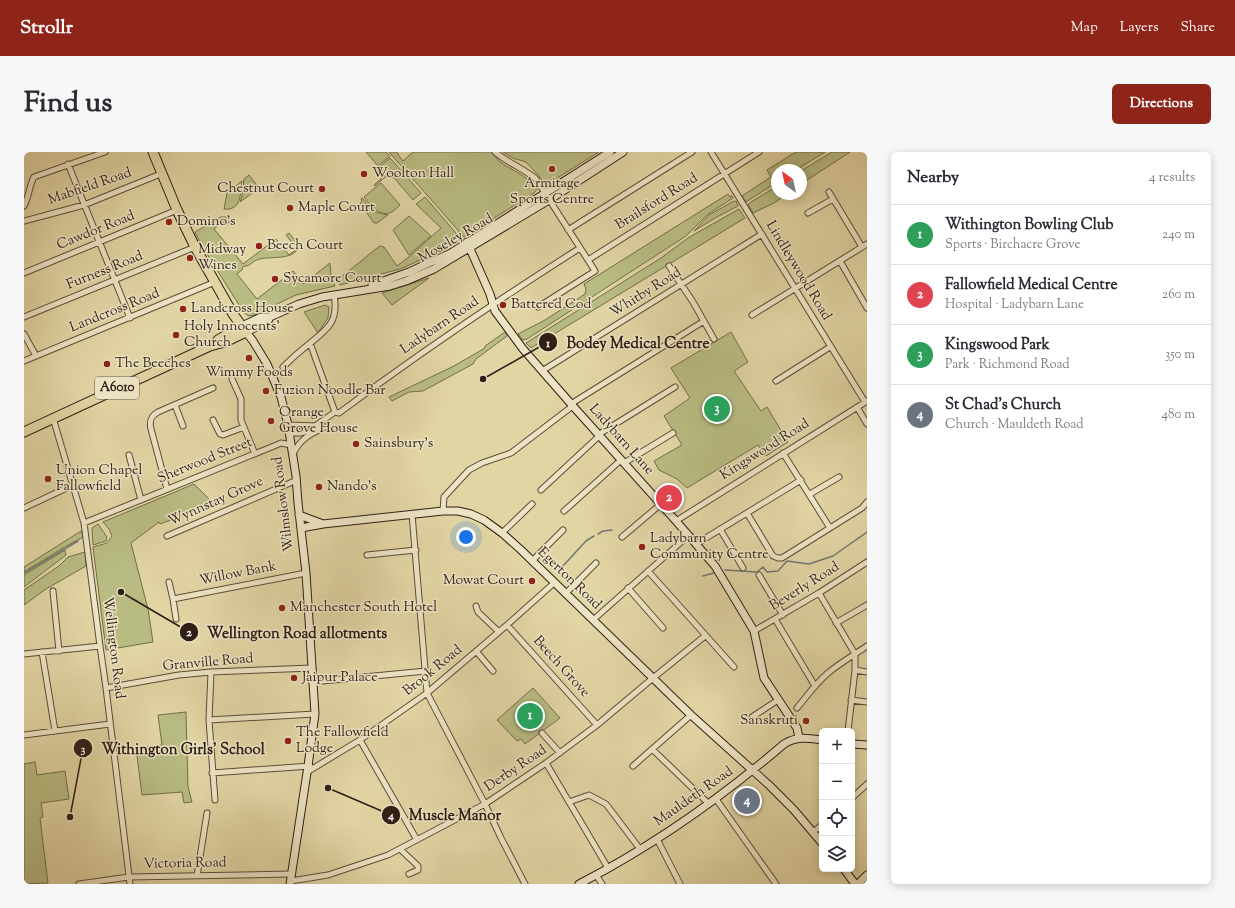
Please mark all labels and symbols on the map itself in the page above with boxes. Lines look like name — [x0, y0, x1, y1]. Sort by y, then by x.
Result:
street label: Mabfield Road — [46, 163, 134, 211]
place label: Woolton Hall — [372, 164, 454, 184]
marker: Armitage Sports Centre — [547, 164, 557, 174]
north arrow — [771, 164, 807, 200]
marker: Woolton Hall — [359, 169, 369, 179]
street label: Brailsford Road — [612, 169, 702, 235]
place label: Armitage Sports Centre — [510, 174, 594, 210]
place label: Chestnut Court — [217, 179, 314, 199]
marker: Chestnut Court — [317, 184, 327, 194]
place label: Maple Court — [298, 198, 375, 218]
marker: Maple Court — [285, 203, 295, 213]
street label: Cawdor Road — [54, 206, 138, 256]
street label: Moseley Road — [415, 209, 497, 269]
place label: Domino's — [177, 212, 235, 232]
marker: Domino's — [164, 217, 174, 227]
street label: Lindleywood Road — [760, 217, 836, 325]
place label: Beech Court — [267, 236, 343, 256]
place label: Midway Wines — [198, 240, 246, 276]
marker: Beech Court — [254, 241, 264, 251]
street label: Furness Road — [64, 247, 146, 295]
marker: Midway Wines — [185, 253, 195, 263]
street label: Whitby Road — [606, 263, 686, 323]
place label: Sycamore Court — [283, 269, 382, 289]
marker: Sycamore Court — [270, 274, 280, 284]
street label: Landcross Road — [67, 284, 163, 338]
street label: Ladybarn Road — [397, 292, 483, 360]
place label: Battered Cod — [511, 295, 591, 315]
place label: Landcross House — [191, 299, 294, 319]
marker: Battered Cod — [498, 300, 508, 310]
marker: Landcross House — [178, 304, 188, 314]
place label: Holy Innocents' Church — [184, 317, 280, 353]
callout: Bodey Medical Centre — [538, 329, 717, 356]
marker: Holy Innocents' Church — [171, 330, 181, 340]
text: Bodey Medical Centre — [567, 334, 709, 355]
text: 1 — [545, 335, 551, 353]
marker: Wimmy Foods — [244, 353, 254, 363]
place label: The Beeches — [115, 354, 191, 374]
marker: The Beeches — [102, 359, 112, 369]
place label: Wimmy Foods — [205, 363, 293, 383]
road number: A6010 — [95, 377, 139, 399]
place label: Fuzion Noodle Bar — [274, 381, 386, 401]
marker: Fuzion Noodle Bar — [261, 386, 271, 396]
pin: 3 — [704, 394, 730, 424]
street label: Ladybarn Lane — [584, 400, 658, 480]
place label: Orange Grove House — [279, 403, 358, 439]
street label: Kingswood Road — [716, 414, 814, 486]
marker: Orange Grove House — [266, 416, 276, 426]
street label: Sherwood Street — [155, 433, 256, 489]
place label: Sainsbury's — [364, 434, 433, 454]
marker: Sainsbury's — [351, 439, 361, 449]
street label: Wilmslow Road — [268, 455, 300, 553]
place label: Union Chapel Fallowfield — [56, 461, 143, 497]
street label: Wynnstay Grove — [165, 472, 267, 532]
marker: Union Chapel Fallowfield — [43, 474, 53, 484]
place label: Nando's — [327, 477, 377, 497]
marker: Nando's — [314, 482, 324, 492]
pin: 2 — [656, 483, 682, 513]
your location — [456, 527, 476, 547]
place label: Ladybarn Community Centre — [650, 529, 769, 565]
marker: Ladybarn Community Centre — [637, 542, 647, 552]
street label: Egerton Road — [532, 543, 606, 615]
street label: Willow Bank — [198, 557, 279, 591]
street label: Beverly Road — [766, 558, 844, 616]
place label: Mowat Court — [443, 571, 524, 591]
marker: Mowat Court — [527, 576, 537, 586]
street label: Wellington Road — [97, 596, 129, 700]
place label: Manchester South Hotel — [290, 598, 437, 618]
marker: Manchester South Hotel — [277, 603, 287, 613]
callout: Wellington Road allotments — [179, 619, 395, 646]
text: 2 — [186, 624, 192, 642]
text: Wellington Road allotments — [207, 624, 387, 645]
street label: Beech Grove — [528, 632, 594, 702]
street label: Brook Road — [399, 641, 467, 701]
street label: Granville Road — [162, 649, 254, 677]
place label: Jaipur Palace — [301, 668, 378, 688]
marker: Jaipur Palace — [289, 673, 299, 683]
pin: 1 — [517, 701, 543, 731]
place label: Sanskruti — [740, 711, 798, 731]
marker: Sanskruti — [801, 716, 811, 726]
place label: The Fallowfield Lodge — [296, 723, 389, 759]
callout: Withington Girls' School — [73, 735, 273, 762]
marker: The Fallowfield Lodge — [283, 736, 293, 746]
text: Withington Girls' School — [101, 740, 266, 761]
text: 3 — [81, 741, 86, 759]
street label: Derby Road — [481, 741, 551, 797]
street label: Mauldeth Road — [650, 762, 738, 832]
pin: 4 — [734, 786, 760, 816]
callout: Muscle Manor — [381, 802, 510, 829]
text: Muscle Manor — [409, 806, 502, 827]
text: 4 — [387, 807, 394, 825]
street label: Victoria Road — [143, 853, 227, 875]

